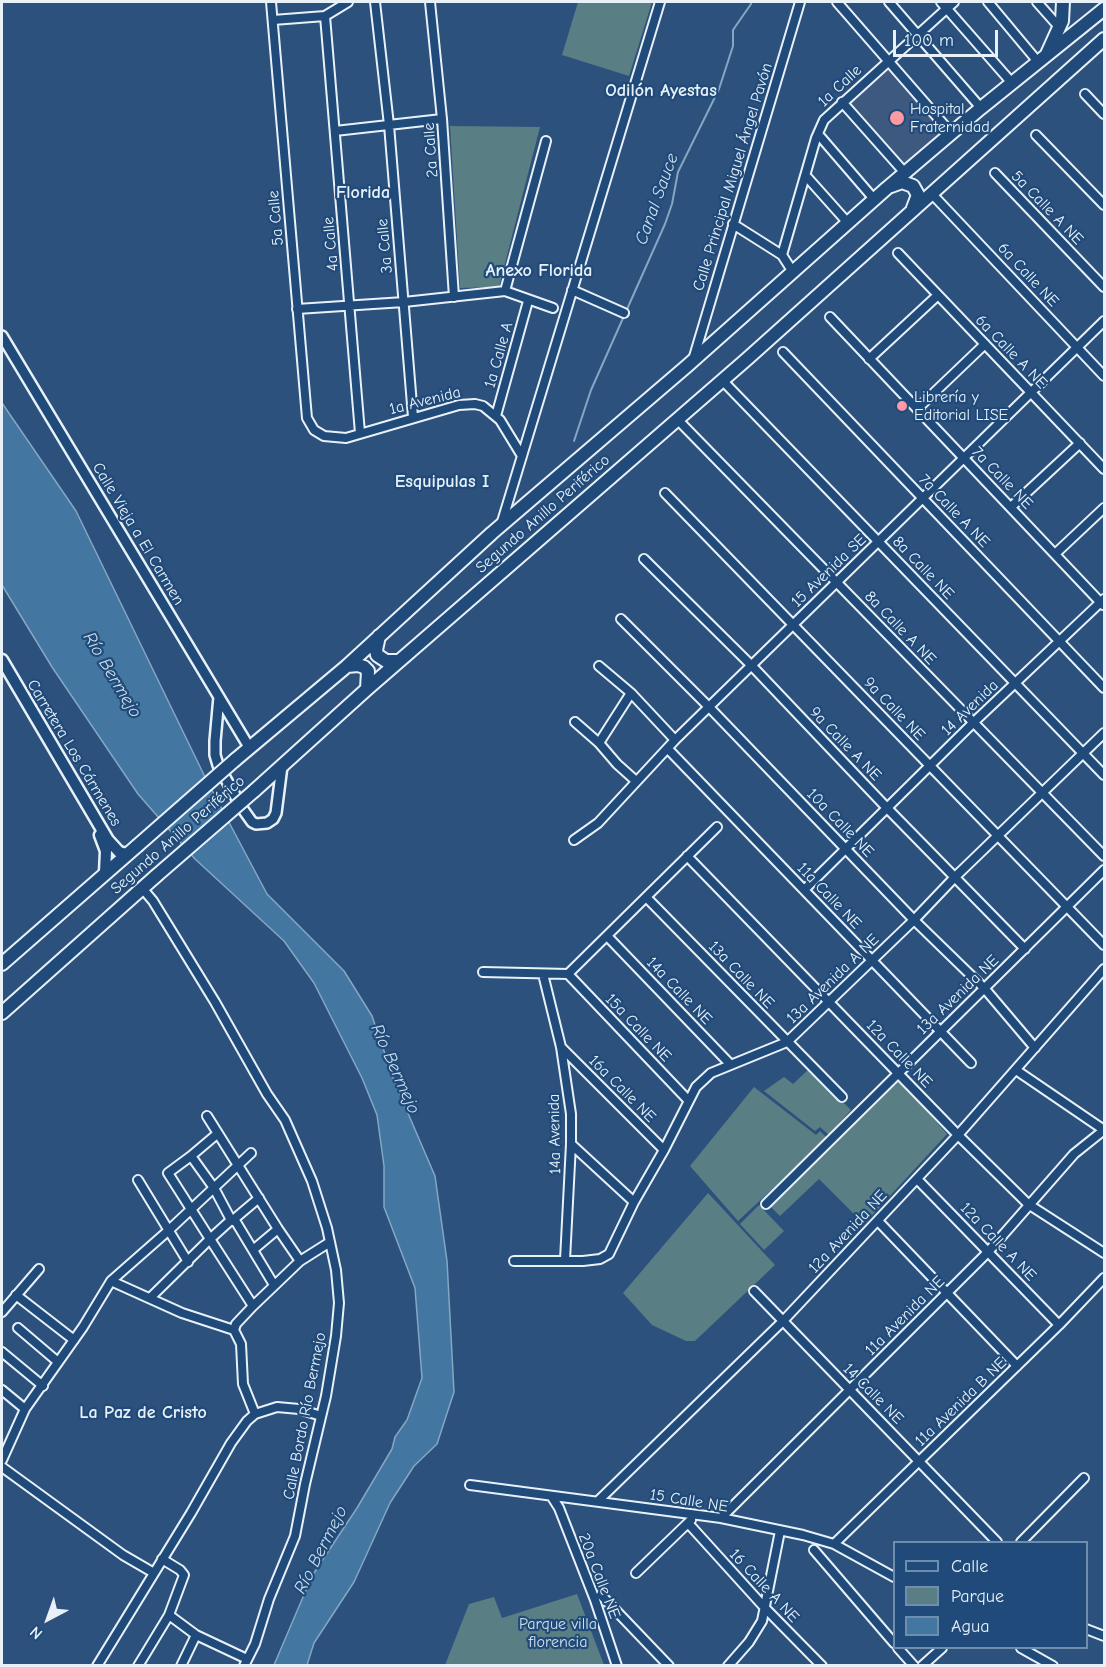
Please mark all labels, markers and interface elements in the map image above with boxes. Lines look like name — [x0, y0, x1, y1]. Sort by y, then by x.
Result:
scale bar — [896, 18, 1001, 56]
text: 100 m — [904, 30, 954, 51]
street label: Calle Principal Miguel Ángel Pavón — [689, 61, 777, 293]
street label: 1a Calle — [814, 61, 866, 111]
district label: Odilón Ayestas — [605, 80, 717, 102]
place label: Hospital Fraternidad — [910, 99, 990, 137]
marker: Hospital Fraternidad — [888, 109, 906, 127]
street label: 2a Calle — [420, 122, 442, 178]
water label: Canal Sauce — [630, 150, 684, 248]
street label: 5a Calle A NE — [1007, 167, 1087, 249]
district label: Florida — [336, 182, 390, 204]
street label: 5a Calle — [264, 190, 288, 246]
street label: 4a Calle — [319, 216, 343, 272]
street label: 3a Calle — [373, 218, 397, 274]
street label: 6a Calle NE — [993, 239, 1063, 311]
district label: Anexo Florida — [486, 260, 592, 282]
street label: 6a Calle A NE — [971, 311, 1051, 393]
street label: 1a Calle A — [480, 320, 518, 390]
street label: 1a Avenida — [387, 383, 463, 419]
place label: Librería y Editorial LISE — [914, 387, 1008, 425]
marker: Librería y Editorial LISE — [895, 399, 909, 413]
street label: 7a Calle NE — [967, 443, 1037, 513]
street label: Segundo Anillo Periférico — [472, 450, 614, 578]
street label: Calle Vieja a El Carmen — [88, 459, 188, 609]
street label: 7a Calle A NE — [914, 470, 994, 552]
district label: Esquipulas I — [395, 471, 489, 493]
street label: 15 Avenida SE — [787, 530, 871, 612]
street label: 8a Calle NE — [888, 532, 958, 604]
street label: 8a Calle A NE — [860, 587, 940, 669]
water label: Río Bermejo — [78, 628, 146, 722]
street label: 9a Calle NE — [859, 673, 929, 745]
street label: Carretera Los Cármenes — [23, 676, 125, 830]
street label: 14 Avenida — [937, 676, 1003, 740]
street label: 9a Calle A NE — [805, 703, 885, 785]
street label: Segundo Anillo Periférico — [107, 771, 249, 899]
street label: 10a Calle NE — [802, 785, 878, 861]
street label: 11a Calle NE — [793, 859, 865, 933]
street label: 13a Avenida A NE — [783, 930, 883, 1028]
street label: 13a Calle NE — [704, 937, 778, 1013]
street label: 13a Avenida NE — [913, 951, 1003, 1039]
street label: 14a Calle NE — [642, 953, 716, 1029]
street label: 15a Calle NE — [601, 990, 675, 1066]
street label: 12a Calle NE — [862, 1016, 936, 1092]
water label: Río Bermejo — [366, 1021, 424, 1117]
street label: 16a Calle NE — [584, 1051, 660, 1127]
street label: 14a Avenida — [545, 1094, 565, 1174]
street label: 12a Avenida NE — [805, 1186, 891, 1278]
street label: 12a Calle A NE — [956, 1199, 1040, 1285]
street label: 11a Avenida NE — [861, 1272, 949, 1360]
street label: Calle Bordo Río Bermejo — [279, 1331, 331, 1501]
street label: 11a Avenida B NE — [911, 1353, 1011, 1451]
street label: 14 Calle NE — [839, 1360, 907, 1428]
district label: La Paz de Cristo — [79, 1402, 207, 1424]
street label: 15 Calle NE — [648, 1485, 730, 1517]
water label: Río Bermejo — [290, 1502, 352, 1598]
street label: 20a Calle NE — [574, 1530, 624, 1622]
legend — [893, 1541, 1088, 1649]
street label: 16 Calle A NE — [725, 1545, 803, 1627]
text: Calle — [951, 1556, 988, 1577]
text: Parque — [951, 1586, 1004, 1607]
north arrow — [18, 1589, 78, 1649]
park label: Parque villa florencia — [519, 1614, 597, 1652]
text: Agua — [951, 1616, 989, 1637]
text: N — [26, 1622, 46, 1643]

